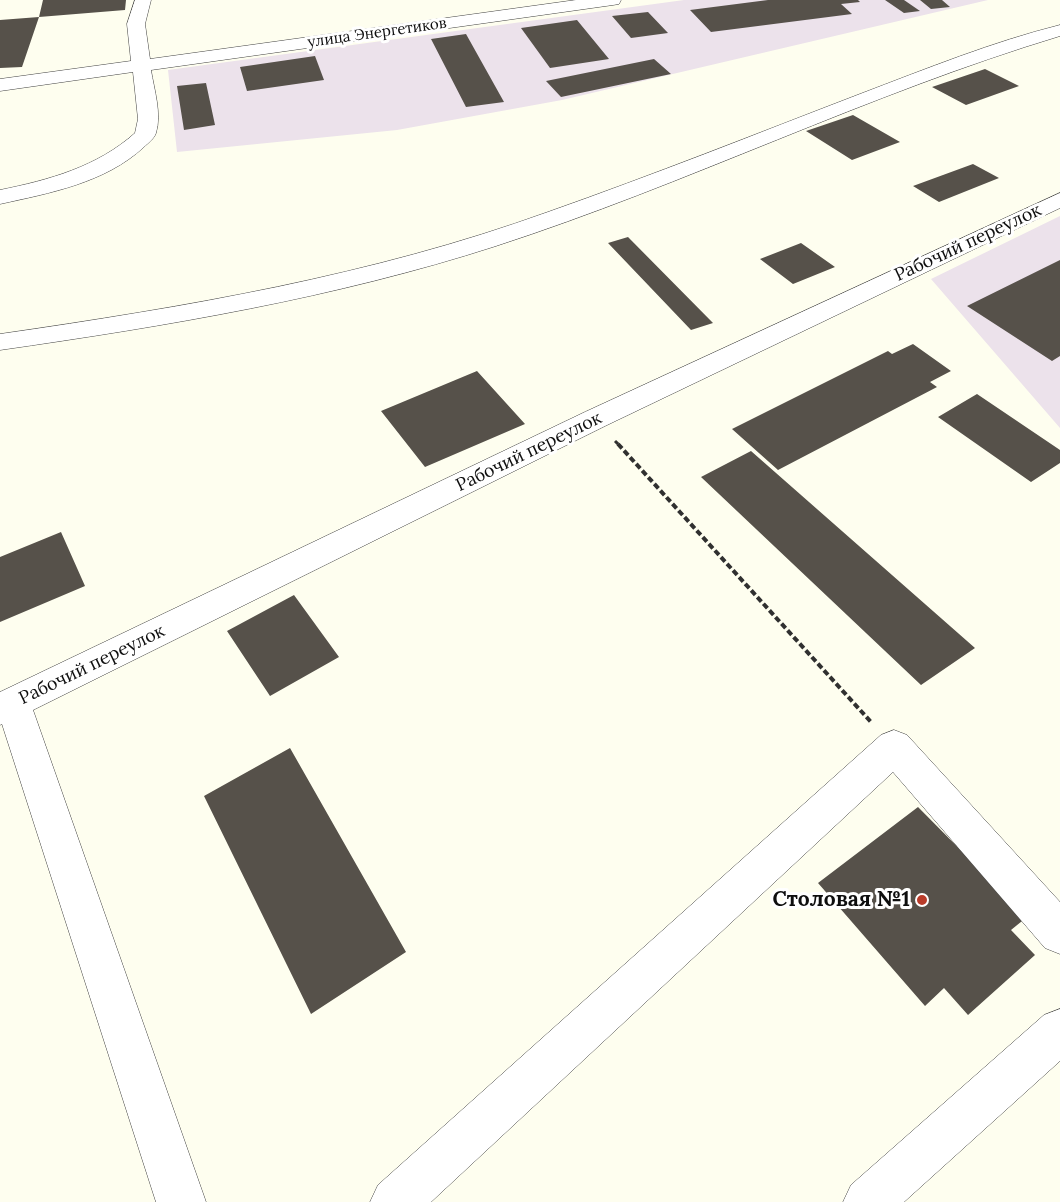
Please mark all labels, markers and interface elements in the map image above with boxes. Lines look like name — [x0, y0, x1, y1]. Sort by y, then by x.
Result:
street label: улица Энергетиков — [306, 14, 448, 52]
street label: Рабочий переулок — [891, 200, 1045, 286]
street label: Рабочий переулок — [453, 407, 605, 497]
street label: Рабочий переулок — [16, 620, 168, 710]
place label: Столовая №1 — [772, 887, 910, 913]
marker: Столовая №1 — [915, 893, 929, 907]

